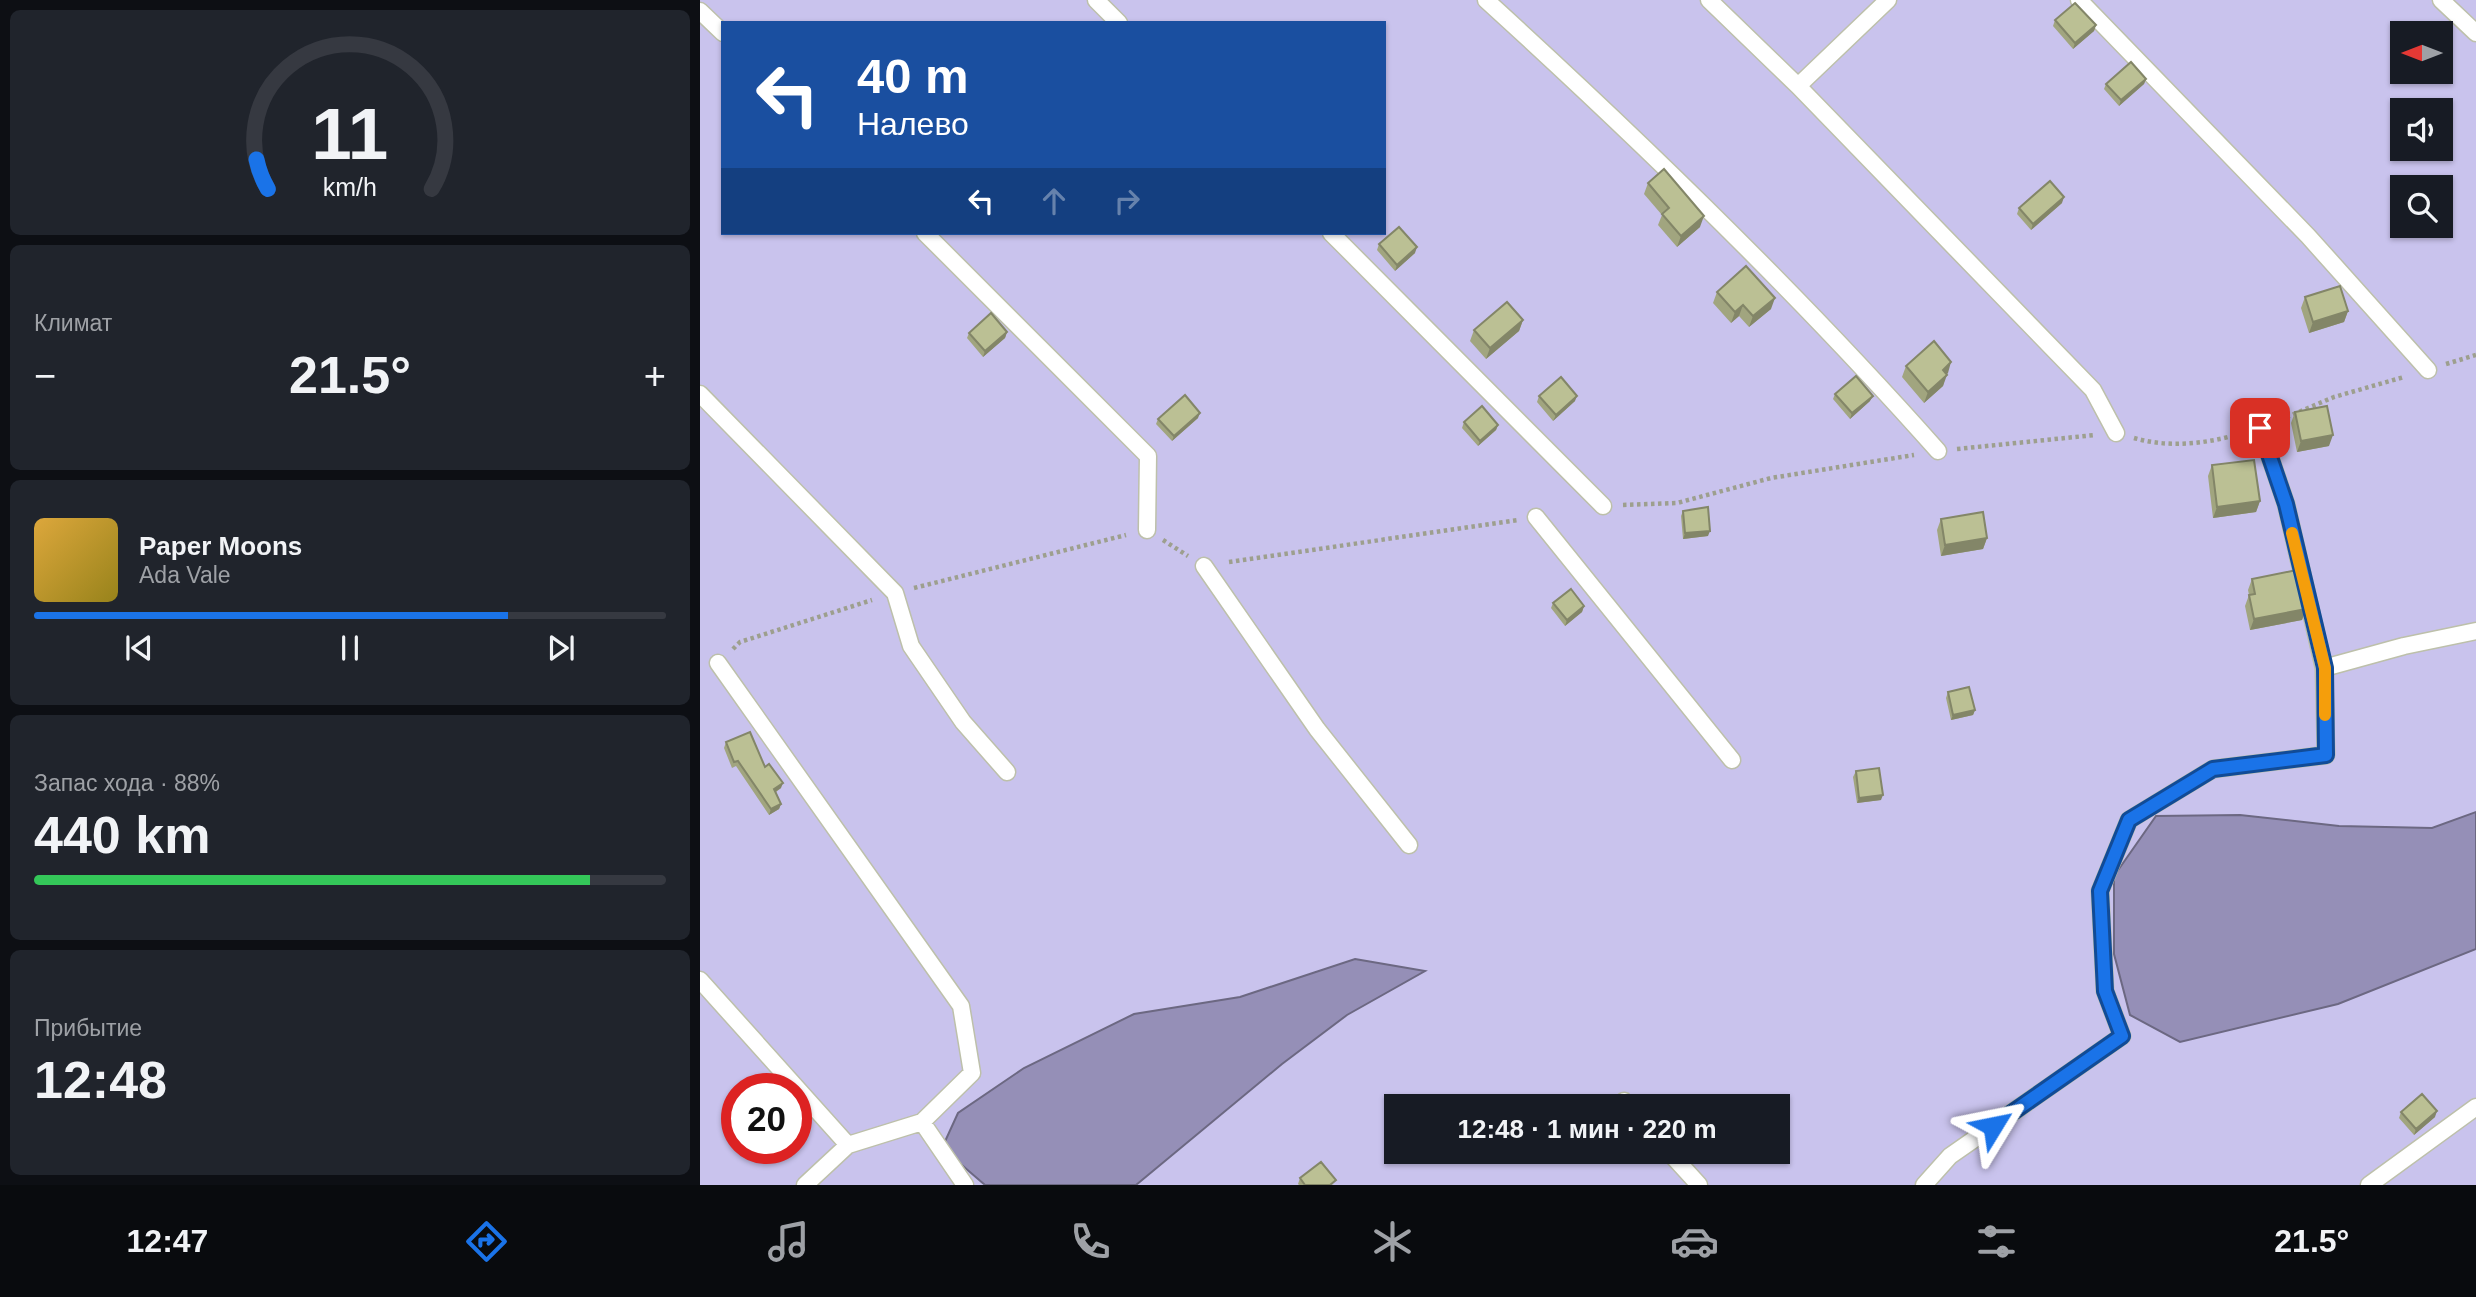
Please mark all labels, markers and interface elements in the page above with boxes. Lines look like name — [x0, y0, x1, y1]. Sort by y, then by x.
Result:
north arrow — [2390, 21, 2454, 84]
map controls — [2390, 21, 2453, 238]
icon: left — [742, 49, 833, 140]
text: 40 m — [857, 49, 969, 103]
text: 11 — [312, 93, 388, 174]
button: sound — [2390, 98, 2453, 161]
text: Налево — [857, 106, 969, 142]
text: km/h — [323, 172, 377, 200]
button: search — [2390, 175, 2453, 238]
icon: left — [962, 182, 1000, 220]
icon: ahead — [1035, 182, 1073, 220]
icon: right — [1108, 182, 1146, 220]
text: Климат — [34, 310, 112, 336]
text: 21.5° — [289, 346, 411, 404]
text: − — [34, 355, 56, 397]
text: + — [644, 355, 666, 397]
pin — [2230, 398, 2290, 458]
icon: arrive — [2241, 409, 2279, 447]
text: Paper Moons — [139, 531, 302, 561]
text: Ada Vale — [139, 562, 231, 588]
icon: previous — [120, 629, 158, 667]
icon: pause — [331, 629, 369, 667]
icon: next — [542, 629, 580, 667]
text: Запас хода · 88% — [34, 770, 220, 796]
text: 440 km — [34, 806, 210, 864]
text: Прибытие — [34, 1015, 142, 1041]
text: 12:48 — [34, 1051, 167, 1109]
speed limit sign: 20 — [721, 1073, 812, 1164]
position arrow — [1956, 1089, 2030, 1163]
text: 12:48 · 1 мин · 220 m — [1457, 1114, 1717, 1144]
icon: directions — [462, 1217, 511, 1266]
icon: music — [764, 1217, 813, 1266]
icon: phone — [1066, 1217, 1115, 1266]
icon: climate — [1368, 1217, 1417, 1266]
icon: car — [1670, 1217, 1719, 1266]
icon: filters — [1972, 1217, 2021, 1266]
text: 12:47 — [127, 1223, 208, 1259]
text: 21.5° — [2274, 1223, 2349, 1259]

